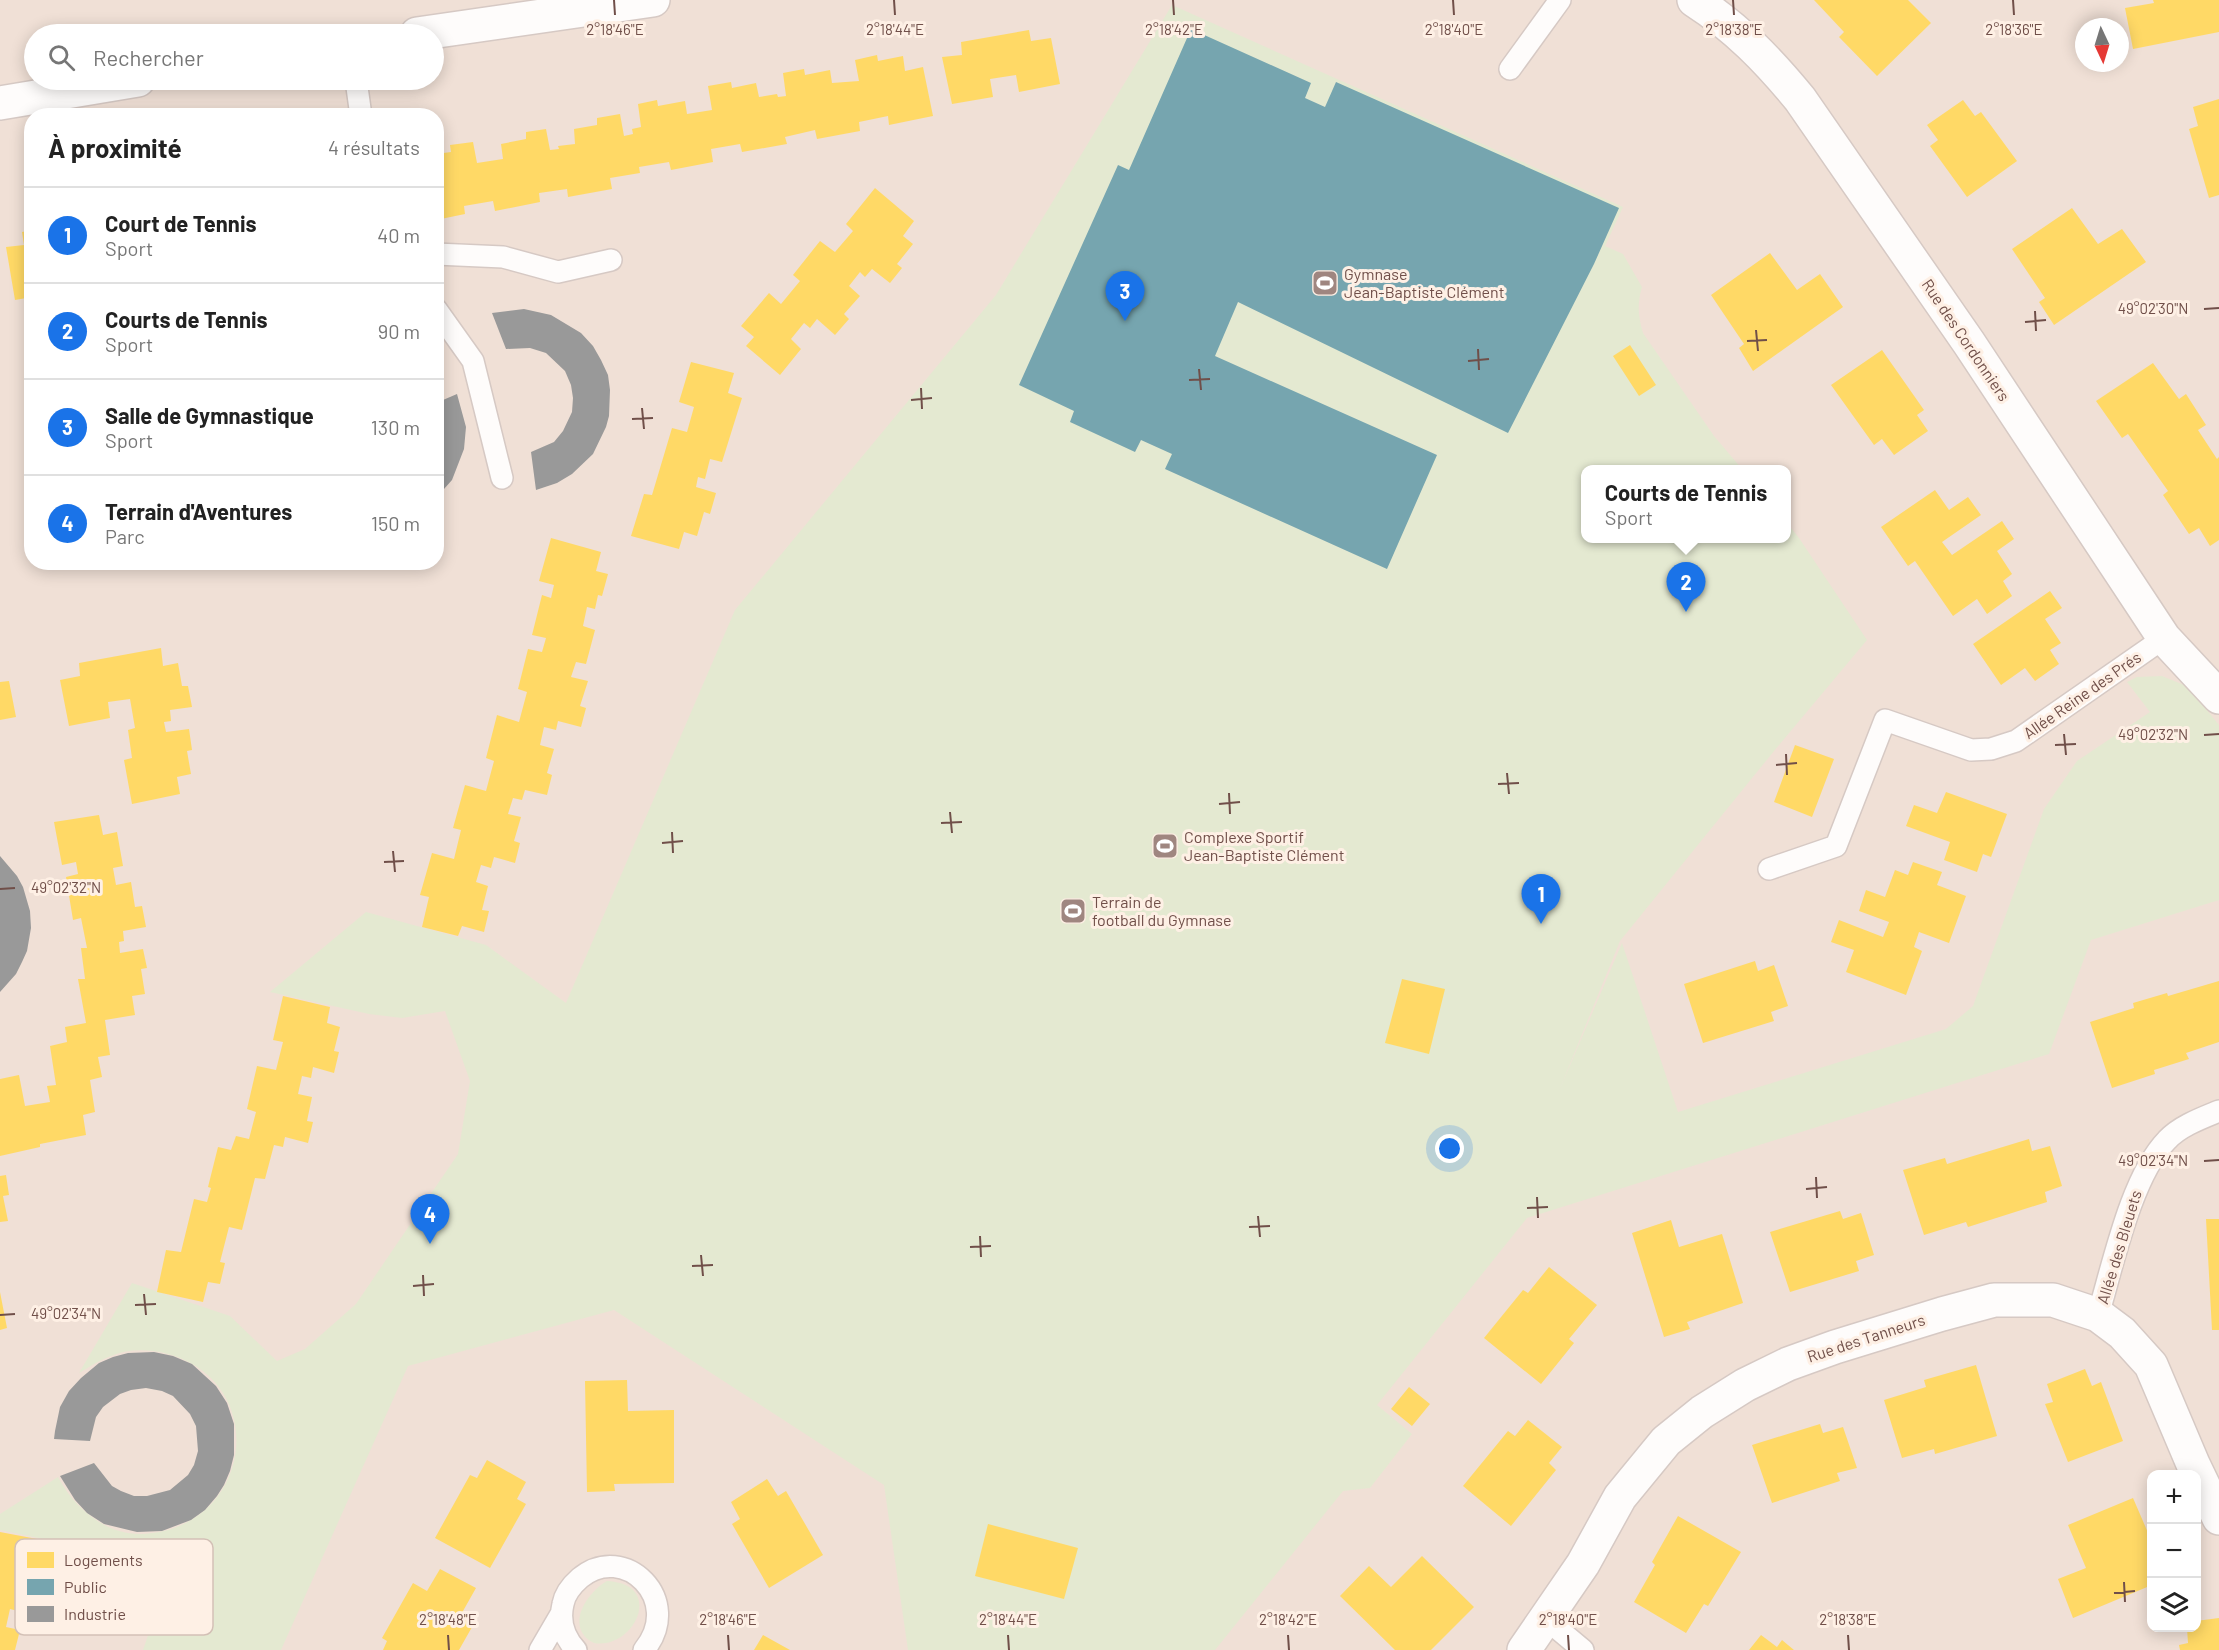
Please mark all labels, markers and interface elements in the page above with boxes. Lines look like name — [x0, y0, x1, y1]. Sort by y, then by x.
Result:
north arrow — [2075, 18, 2129, 72]
text: 2°18'46"E — [586, 20, 644, 38]
text: 2°18'44"E — [866, 20, 924, 38]
text: 2°18'42"E — [1145, 20, 1203, 38]
text: 2°18'40"E — [1425, 20, 1483, 38]
text: 2°18'38"E — [1705, 20, 1763, 38]
text: 2°18'36"E — [1985, 20, 2043, 38]
search box — [24, 24, 444, 90]
icon: search — [45, 41, 78, 74]
text: Rechercher — [93, 44, 204, 70]
text: À proximité — [48, 132, 182, 163]
text: 4 résultats — [328, 135, 420, 159]
text: Court de Tennis — [105, 210, 257, 236]
text: 1 — [64, 223, 71, 247]
text: 40 m — [377, 223, 420, 247]
text: Sport — [105, 236, 153, 260]
place label: Gymnase Jean-Baptiste Clément — [1344, 264, 1505, 301]
sports icon: Gymnase Jean-Baptiste Clément — [1310, 268, 1340, 298]
pin: 3 — [1106, 272, 1144, 321]
street label: Rue des Cordonniers — [1919, 275, 2014, 404]
text: 49°02'30"N — [2118, 299, 2188, 317]
text: Courts de Tennis — [105, 306, 268, 332]
text: 2 — [62, 319, 73, 343]
text: 90 m — [378, 319, 420, 343]
text: Sport — [105, 332, 153, 356]
text: Salle de Gymnastique — [105, 402, 314, 428]
text: 3 — [62, 415, 73, 439]
text: 130 m — [371, 415, 420, 439]
text: Sport — [105, 428, 153, 452]
popup — [1581, 465, 1791, 543]
text: Courts de Tennis — [1605, 479, 1767, 505]
text: Terrain d'Aventures — [105, 498, 292, 524]
text: Sport — [1605, 505, 1653, 529]
text: 4 — [61, 511, 74, 535]
text: 150 m — [371, 511, 420, 535]
text: Parc — [105, 524, 145, 548]
pin: 2 — [1666, 562, 1706, 612]
street label: Allée Reine des Prés — [2019, 647, 2144, 742]
text: 49°02'32"N — [2118, 725, 2188, 743]
place label: Complexe Sportif Jean-Baptiste Clément — [1184, 827, 1345, 864]
sports icon: Complexe Sportif Jean-Baptiste Clément — [1150, 831, 1180, 861]
pin: 1 — [1522, 874, 1560, 924]
text: 49°02'32"N — [31, 878, 101, 896]
place label: Terrain de football du Gymnase — [1092, 892, 1232, 929]
sports icon: Terrain de football du Gymnase — [1058, 896, 1088, 926]
your location — [1435, 1134, 1464, 1163]
text: 49°02'34"N — [2118, 1151, 2188, 1169]
street label: Allée des Bleuets — [2092, 1188, 2145, 1306]
pin: 4 — [410, 1194, 450, 1244]
text: 49°02'34"N — [31, 1304, 101, 1322]
street label: Rue des Tanneurs — [1804, 1310, 1927, 1366]
map controls — [2147, 1470, 2201, 1632]
button: + — [2147, 1470, 2201, 1524]
button: − — [2147, 1524, 2201, 1578]
legend — [15, 1539, 213, 1635]
text: Logements — [64, 1550, 143, 1569]
text: Public — [64, 1577, 107, 1596]
button: layers — [2147, 1578, 2201, 1632]
text: Industrie — [64, 1604, 126, 1623]
text: 2°18'48"E — [419, 1610, 477, 1628]
text: 2°18'46"E — [699, 1610, 757, 1628]
text: 2°18'44"E — [979, 1610, 1037, 1628]
text: 2°18'42"E — [1259, 1610, 1317, 1628]
text: 2°18'40"E — [1539, 1610, 1597, 1628]
text: 2°18'38"E — [1819, 1610, 1877, 1628]

